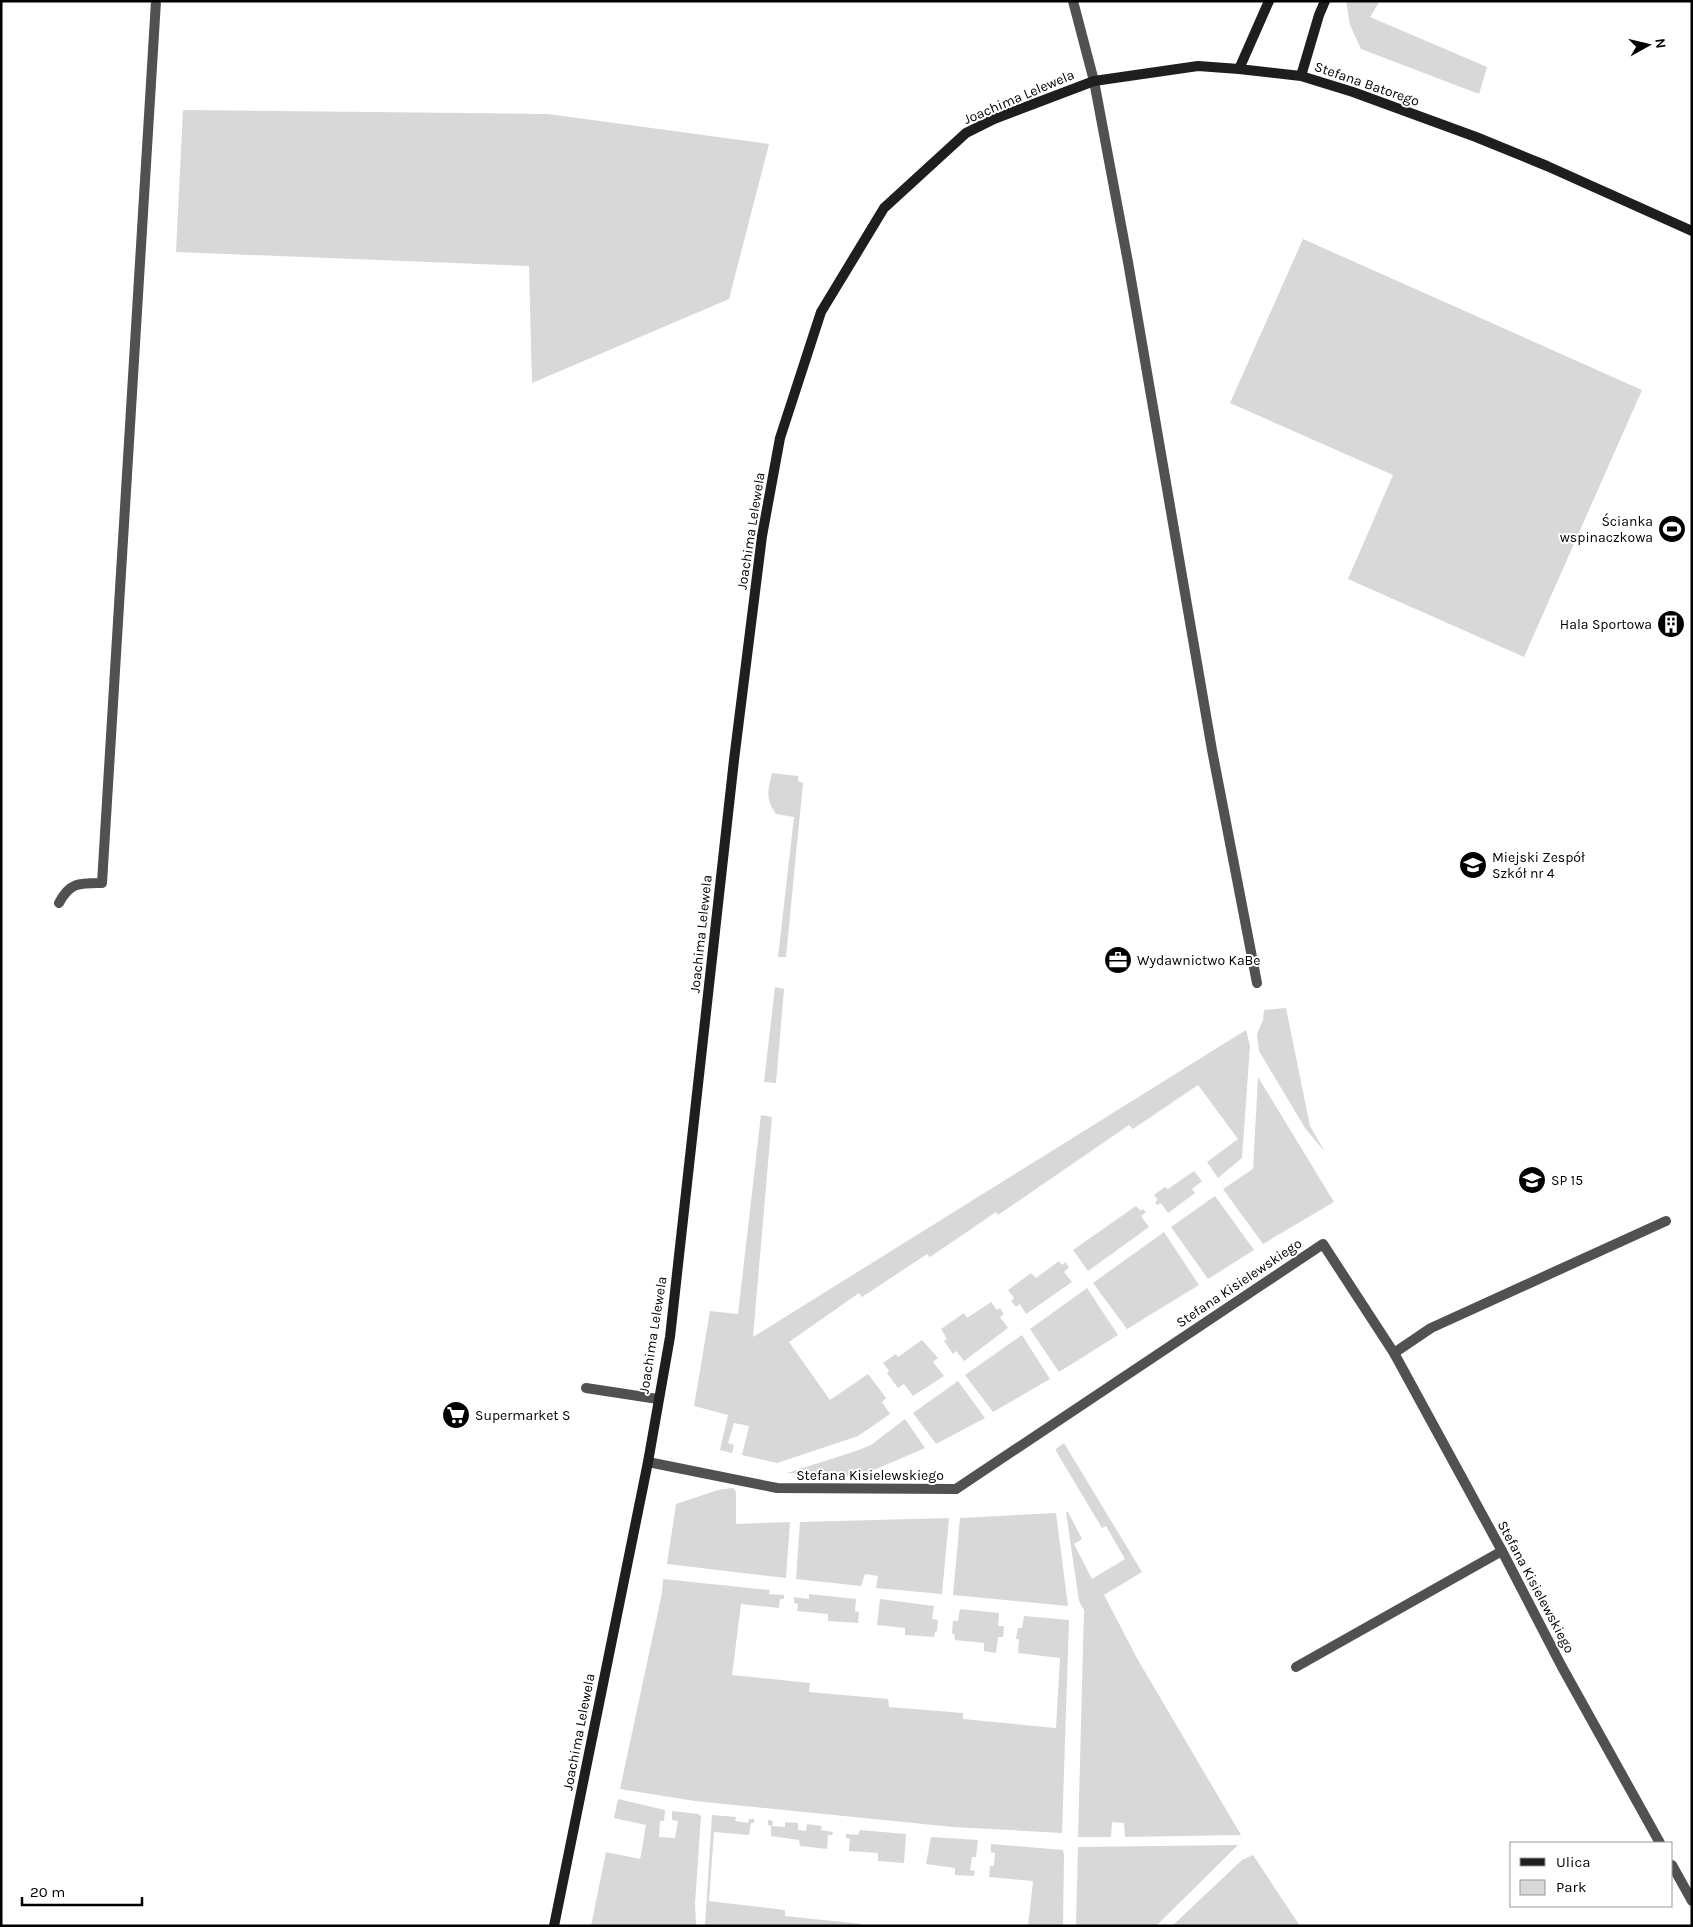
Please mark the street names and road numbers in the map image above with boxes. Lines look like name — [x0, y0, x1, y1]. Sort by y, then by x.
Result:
street label: Stefana Batorego — [1312, 58, 1422, 110]
street label: Joachima Lelewela — [961, 66, 1077, 128]
street label: Joachima Lelewela — [733, 471, 769, 591]
street label: Joachima Lelewela — [686, 874, 716, 994]
street label: Stefana Kisielewskiego — [1173, 1235, 1305, 1331]
street label: Joachima Lelewela — [635, 1275, 671, 1395]
street label: Stefana Kisielewskiego — [796, 1467, 944, 1484]
street label: Stefana Kisielewskiego — [1494, 1518, 1578, 1656]
street label: Joachima Lelewela — [559, 1672, 599, 1792]

